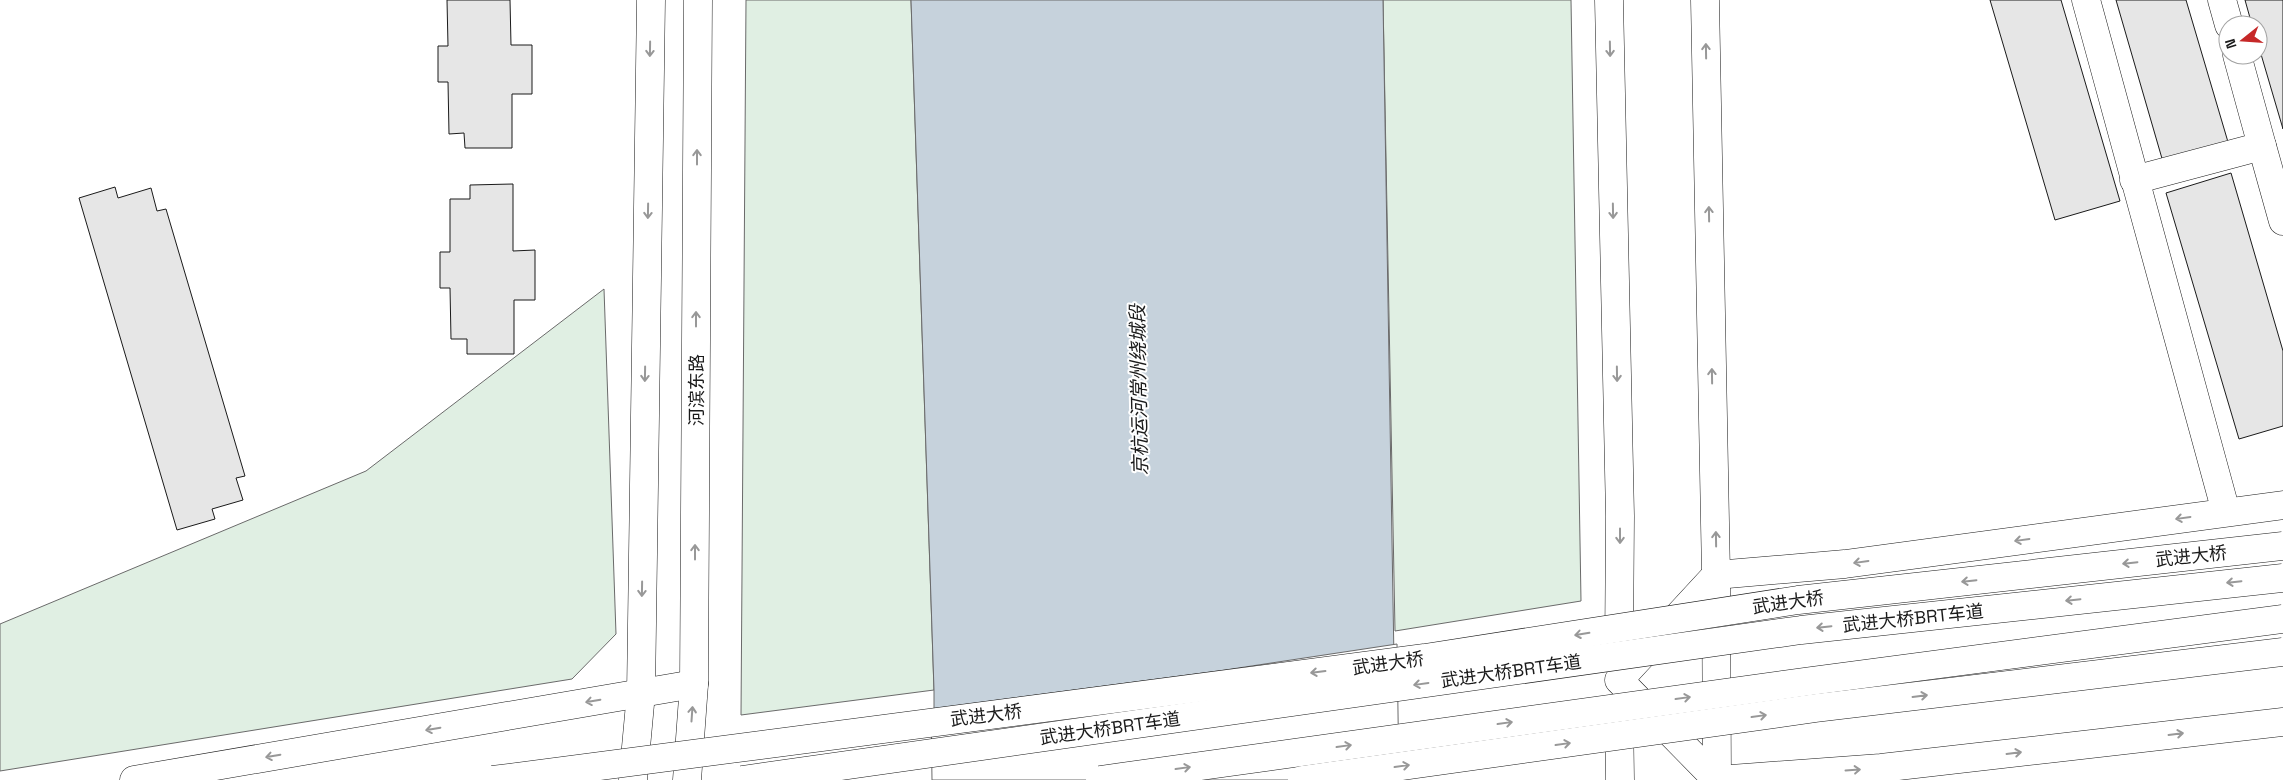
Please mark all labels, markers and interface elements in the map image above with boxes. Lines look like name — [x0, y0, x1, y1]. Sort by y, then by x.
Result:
north arrow — [2218, 15, 2268, 65]
text: N — [2221, 37, 2241, 51]
one-way arrow — [645, 40, 655, 56]
one-way arrow — [1605, 40, 1615, 56]
one-way arrow — [1701, 44, 1711, 60]
one-way arrow — [692, 149, 702, 165]
one-way arrow — [643, 203, 652, 219]
one-way arrow — [1609, 203, 1618, 219]
one-way arrow — [1704, 206, 1714, 222]
water label: 京杭运河常州绕城段 — [1125, 302, 1153, 476]
one-way arrow — [691, 311, 701, 328]
street label: 河滨东路 — [685, 354, 708, 426]
one-way arrow — [640, 365, 650, 381]
one-way arrow — [1612, 365, 1622, 381]
one-way arrow — [1708, 369, 1717, 385]
one-way arrow — [2175, 513, 2191, 523]
one-way arrow — [1615, 528, 1625, 544]
one-way arrow — [1711, 531, 1721, 548]
one-way arrow — [2014, 535, 2030, 545]
street label: 武进大桥 — [2154, 541, 2228, 571]
one-way arrow — [690, 544, 700, 560]
one-way arrow — [1853, 557, 1869, 567]
one-way arrow — [2123, 558, 2139, 568]
one-way arrow — [1961, 576, 1977, 586]
one-way arrow — [2227, 578, 2243, 587]
one-way arrow — [637, 580, 647, 596]
street label: 武进大桥 — [1751, 586, 1825, 618]
one-way arrow — [2065, 595, 2081, 605]
street label: 武进大桥BRT车道 — [1841, 599, 1985, 637]
one-way arrow — [1817, 622, 1833, 632]
one-way arrow — [1575, 629, 1591, 639]
street label: 武进大桥 — [1351, 647, 1425, 679]
street label: 武进大桥BRT车道 — [1439, 650, 1583, 692]
one-way arrow — [1310, 667, 1326, 677]
one-way arrow — [1413, 679, 1429, 689]
one-way arrow — [1912, 691, 1928, 701]
one-way arrow — [1675, 693, 1691, 703]
one-way arrow — [585, 697, 601, 707]
street label: 武进大桥 — [949, 699, 1023, 731]
one-way arrow — [687, 706, 696, 722]
street label: 武进大桥BRT车道 — [1038, 707, 1182, 749]
one-way arrow — [1751, 711, 1767, 721]
one-way arrow — [1496, 718, 1512, 728]
one-way arrow — [425, 724, 441, 734]
one-way arrow — [2167, 729, 2183, 739]
one-way arrow — [1555, 738, 1571, 748]
one-way arrow — [1336, 741, 1352, 751]
one-way arrow — [2006, 748, 2022, 758]
one-way arrow — [265, 752, 281, 762]
one-way arrow — [1394, 761, 1410, 771]
one-way arrow — [1175, 763, 1191, 773]
one-way arrow — [1844, 765, 1860, 775]

